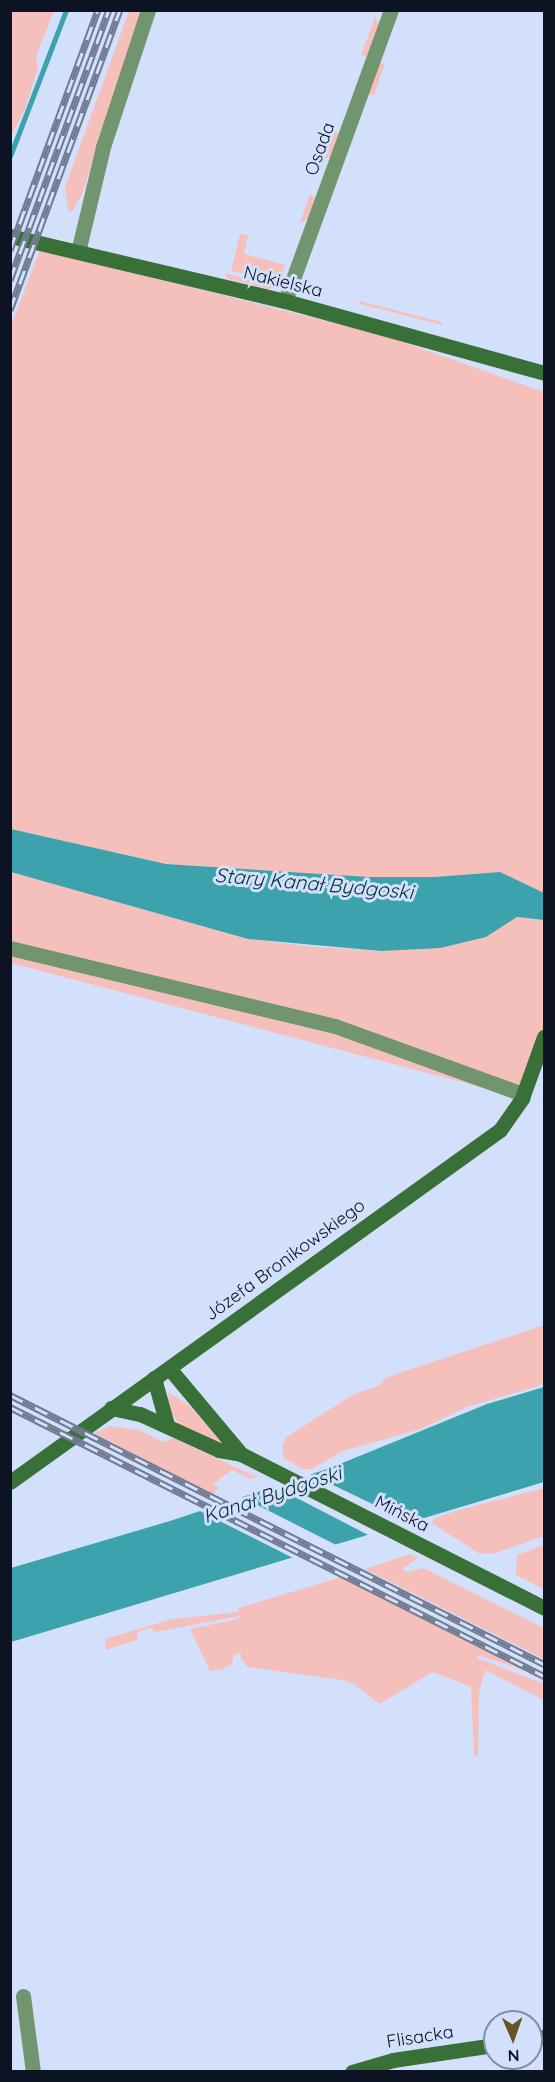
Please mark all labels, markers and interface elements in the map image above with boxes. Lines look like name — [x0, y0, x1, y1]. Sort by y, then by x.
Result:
street label: Osada — [300, 119, 340, 179]
street label: Nakielska — [241, 262, 325, 302]
water label: Stary Kanał Bydgoski — [214, 862, 414, 904]
street label: Józefa Bronikowskiego — [201, 1195, 369, 1325]
water label: Kanał Bydgoski — [200, 1460, 344, 1528]
street label: Mińska — [371, 1491, 433, 1537]
north arrow — [483, 2010, 543, 2070]
street label: Flisacka — [385, 2021, 455, 2053]
text: N — [507, 2046, 520, 2066]

